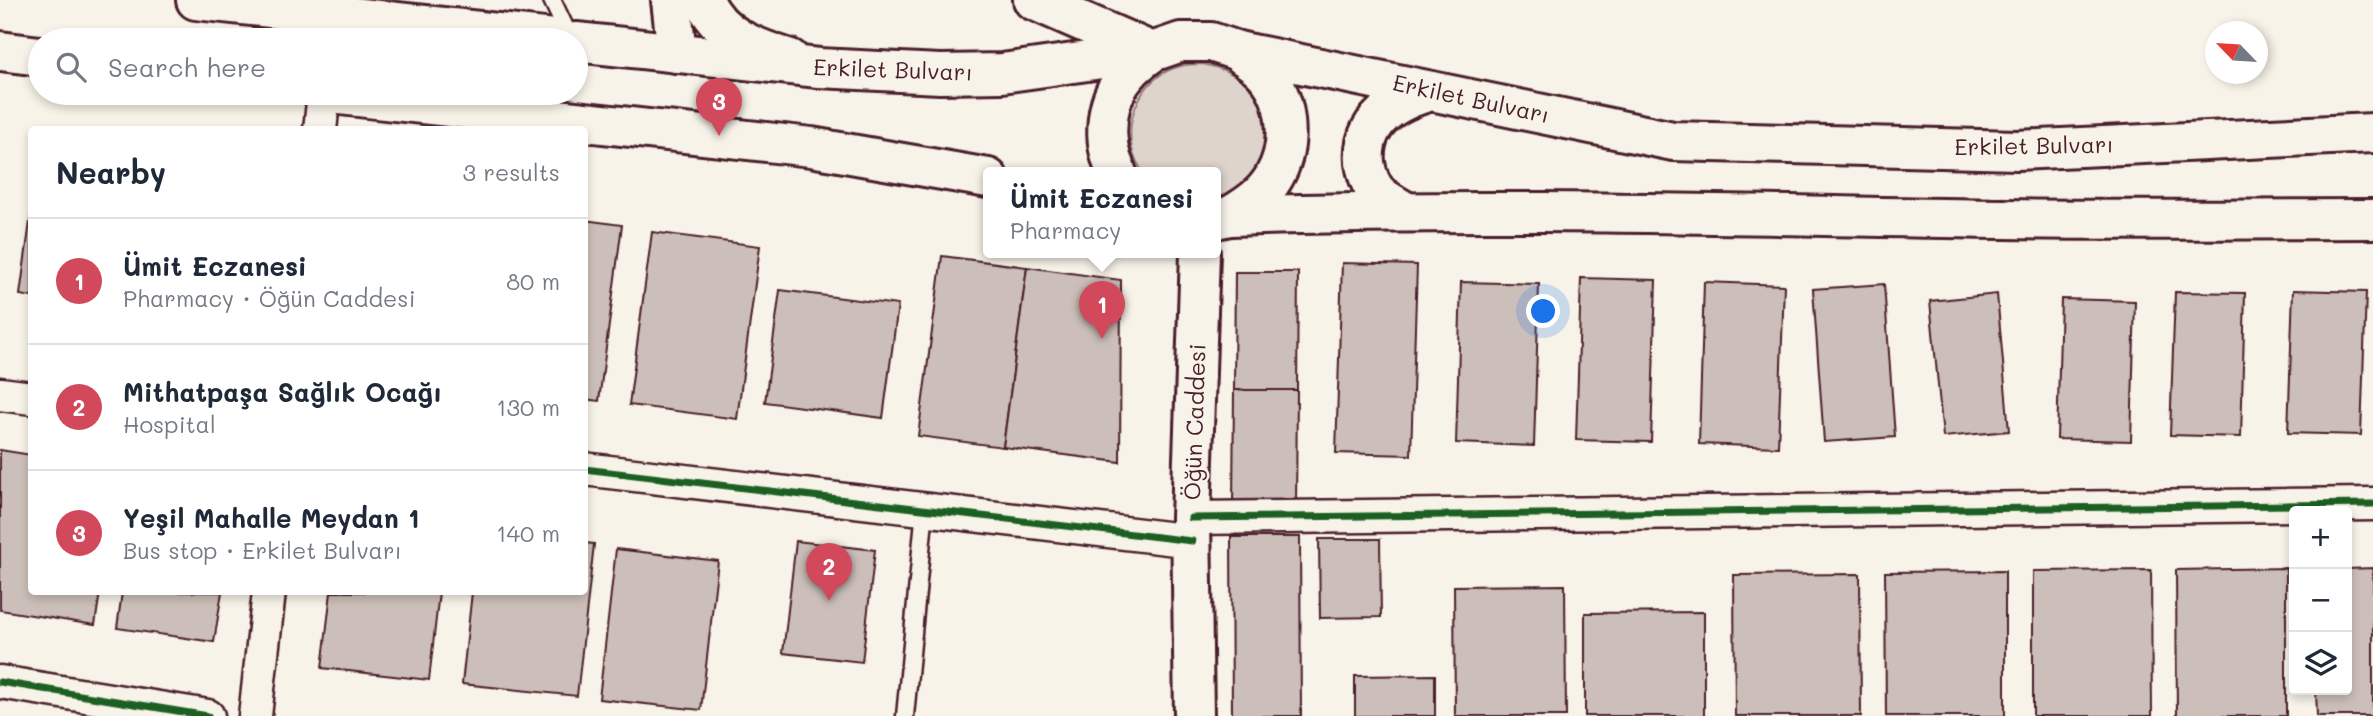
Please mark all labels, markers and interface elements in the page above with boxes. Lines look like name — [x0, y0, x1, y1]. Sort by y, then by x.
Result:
north arrow — [2205, 21, 2268, 84]
search box — [28, 28, 588, 105]
icon: search — [52, 48, 90, 86]
text: Search here — [108, 50, 266, 84]
street label: Erkilet Bulvarı — [813, 51, 973, 87]
street label: Erkilet Bulvarı — [1390, 67, 1552, 129]
pin: 3 — [696, 78, 742, 136]
street label: Erkilet Bulvarı — [1954, 129, 2114, 161]
text: Nearby — [56, 152, 166, 192]
text: 3 results — [463, 157, 560, 187]
popup — [983, 167, 1221, 258]
text: Ümit Eczanesi — [1010, 181, 1194, 215]
text: Pharmacy — [1010, 215, 1121, 245]
text: Ümit Eczanesi — [123, 249, 307, 283]
text: 1 — [74, 266, 84, 296]
text: 80 m — [506, 266, 560, 296]
pin: 1 — [1079, 281, 1125, 339]
text: Pharmacy · Öğün Caddesi — [123, 283, 415, 313]
your location — [1526, 294, 1560, 328]
street label: Öğün Caddesi — [1176, 343, 1212, 501]
text: Mithatpaşa Sağlık Ocağı — [123, 375, 442, 409]
text: 2 — [73, 392, 85, 422]
text: 130 m — [496, 392, 560, 422]
text: Hospital — [123, 409, 216, 439]
text: Yeşil Mahalle Meydan 1 — [123, 501, 420, 535]
map controls — [2289, 506, 2352, 695]
button: + — [2289, 506, 2352, 569]
text: 3 — [72, 518, 86, 548]
text: 140 m — [496, 518, 560, 548]
text: Bus stop · Erkilet Bulvarı — [123, 535, 402, 565]
pin: 2 — [806, 543, 852, 601]
button: − — [2289, 569, 2352, 632]
button: layers — [2289, 632, 2352, 695]

